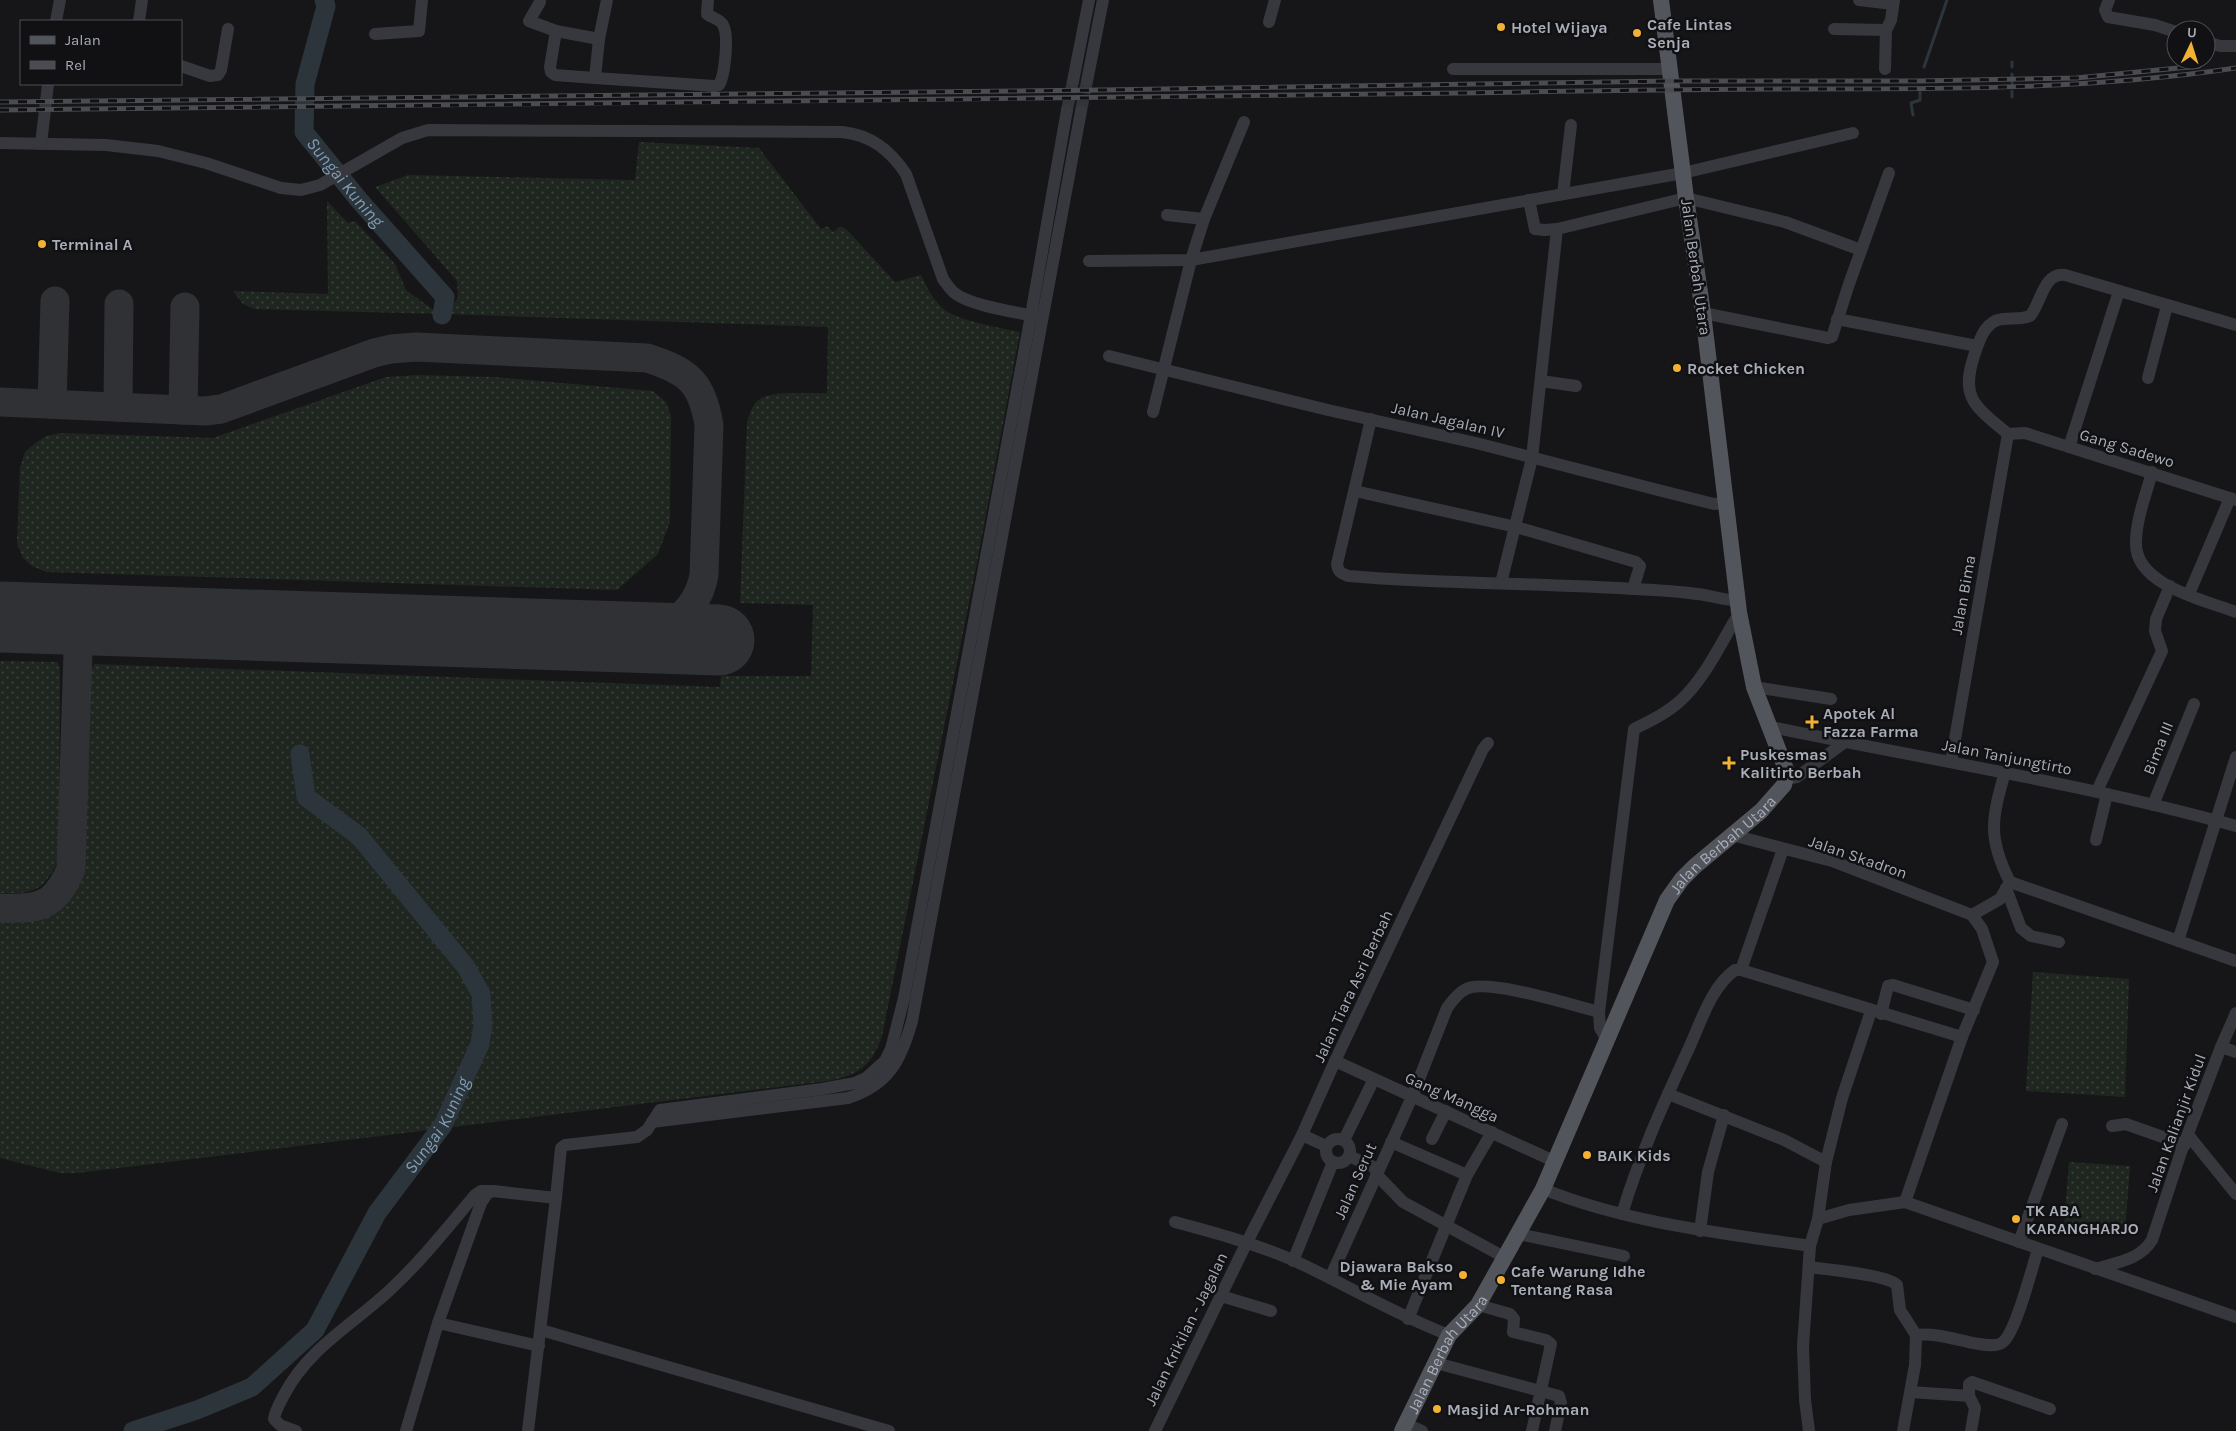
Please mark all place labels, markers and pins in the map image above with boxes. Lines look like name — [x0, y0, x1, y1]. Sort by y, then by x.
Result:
place label: Cafe Lintas Senja — [1647, 15, 1732, 52]
place label: Hotel Wijaya — [1511, 18, 1608, 37]
marker: Hotel Wijaya — [1495, 21, 1507, 33]
marker: Cafe Lintas Senja — [1631, 27, 1643, 39]
place label: Terminal A — [52, 235, 133, 254]
marker: Terminal A — [36, 238, 48, 250]
place label: Rocket Chicken — [1687, 359, 1805, 378]
marker: Rocket Chicken — [1671, 362, 1683, 374]
place label: Apotek Al Fazza Farma — [1823, 704, 1919, 741]
marker: Apotek Al Fazza Farma — [1805, 715, 1819, 729]
place label: Puskesmas Kalitirto Berbah — [1740, 745, 1861, 782]
marker: Puskesmas Kalitirto Berbah — [1722, 756, 1736, 770]
place label: BAIK Kids — [1597, 1146, 1671, 1165]
marker: BAIK Kids — [1581, 1149, 1593, 1161]
place label: TK ABA KARANGHARJO — [2026, 1201, 2139, 1238]
marker: TK ABA KARANGHARJO — [2010, 1213, 2022, 1225]
place label: Djawara Bakso & Mie Ayam — [1339, 1257, 1453, 1294]
place label: Cafe Warung Idhe Tentang Rasa — [1511, 1262, 1646, 1299]
marker: Djawara Bakso & Mie Ayam — [1457, 1269, 1469, 1281]
marker: Cafe Warung Idhe Tentang Rasa — [1495, 1274, 1507, 1286]
place label: Masjid Ar-Rohman — [1447, 1400, 1589, 1419]
marker: Masjid Ar-Rohman — [1431, 1403, 1443, 1415]

